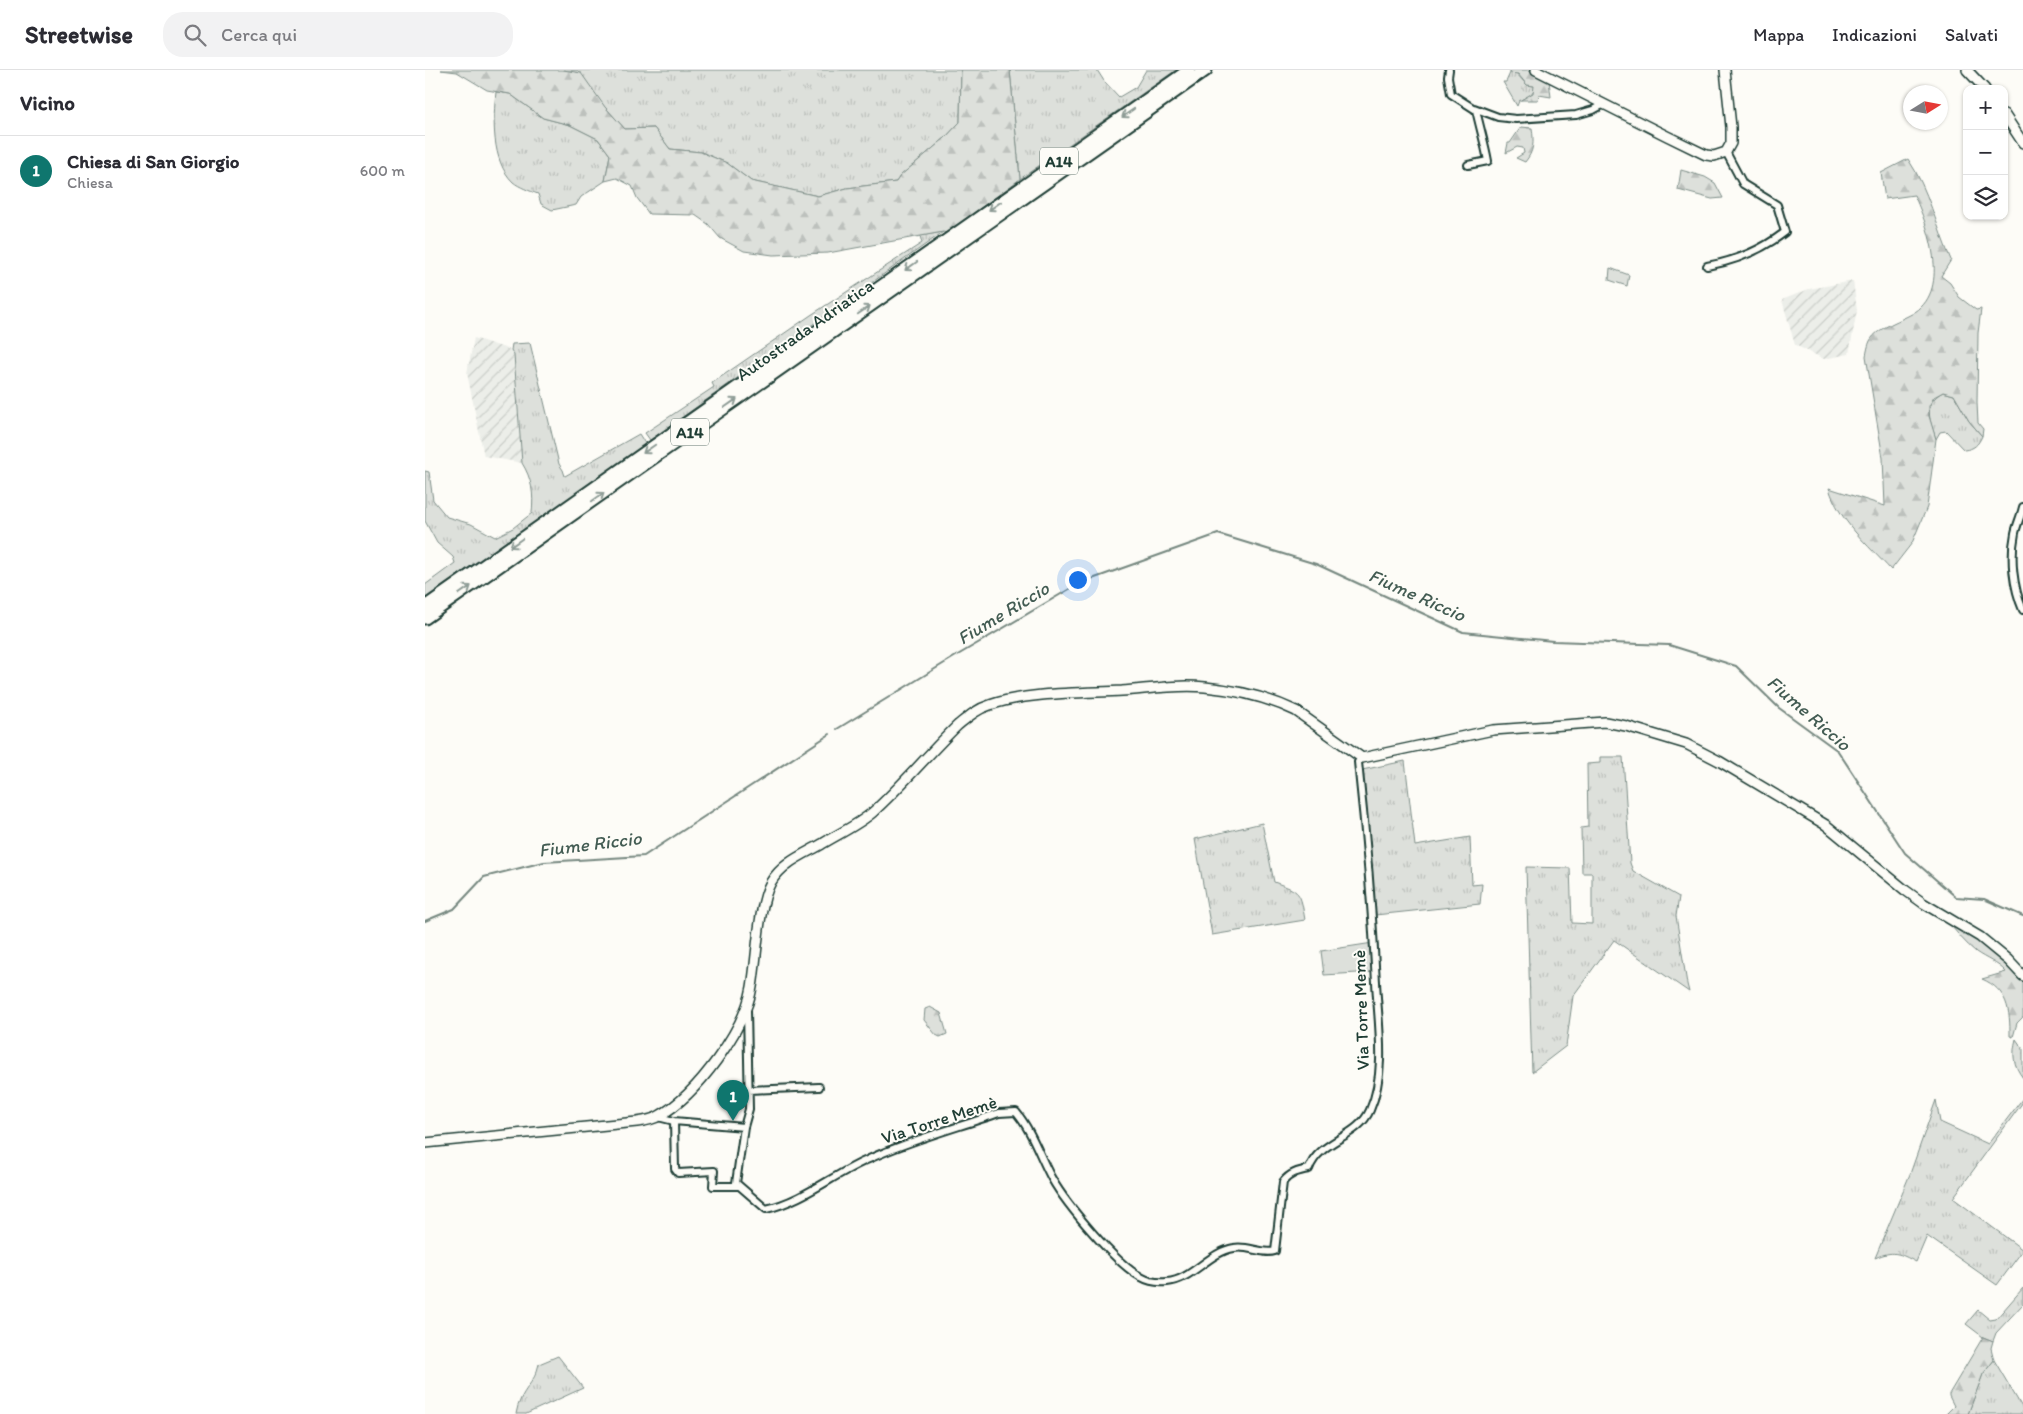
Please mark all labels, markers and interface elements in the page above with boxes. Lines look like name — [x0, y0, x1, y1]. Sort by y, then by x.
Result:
search box — [163, 12, 513, 57]
text: Streetwise — [25, 20, 133, 49]
icon: search — [181, 21, 209, 49]
text: Cerca qui — [221, 23, 297, 46]
text: Mappa — [1753, 24, 1804, 46]
text: Indicazioni — [1832, 24, 1917, 46]
text: Salvati — [1945, 24, 1998, 46]
north arrow — [1903, 85, 1948, 130]
map controls — [1963, 85, 2008, 220]
button: + — [1963, 85, 2008, 130]
text: Vicino — [20, 90, 75, 115]
one-way arrow — [1122, 108, 1136, 118]
button: − — [1963, 130, 2008, 175]
road number: A14 — [1040, 148, 1078, 174]
text: Chiesa di San Giorgio — [67, 150, 240, 173]
text: 1 — [32, 161, 40, 180]
text: 600 m — [360, 161, 405, 180]
text: Chiesa — [67, 173, 113, 192]
button: layers — [1963, 175, 2008, 220]
one-way arrow — [989, 201, 1003, 211]
one-way arrow — [904, 261, 918, 271]
street label: Autostrada Adriatica — [732, 274, 878, 386]
one-way arrow — [857, 305, 871, 315]
one-way arrow — [724, 398, 738, 408]
road number: A14 — [671, 418, 709, 446]
one-way arrow — [642, 444, 656, 454]
one-way arrow — [591, 492, 605, 502]
one-way arrow — [509, 538, 523, 548]
water label: Fiume Riccio — [1365, 564, 1470, 627]
your location — [1065, 567, 1091, 593]
water label: Fiume Riccio — [953, 576, 1054, 649]
one-way arrow — [458, 585, 472, 595]
water label: Fiume Riccio — [1763, 670, 1856, 756]
water label: Fiume Riccio — [537, 826, 644, 862]
street label: Via Torre Memè — [1348, 950, 1374, 1070]
pin: 1 — [717, 1080, 749, 1121]
street label: Via Torre Memè — [878, 1091, 1000, 1149]

